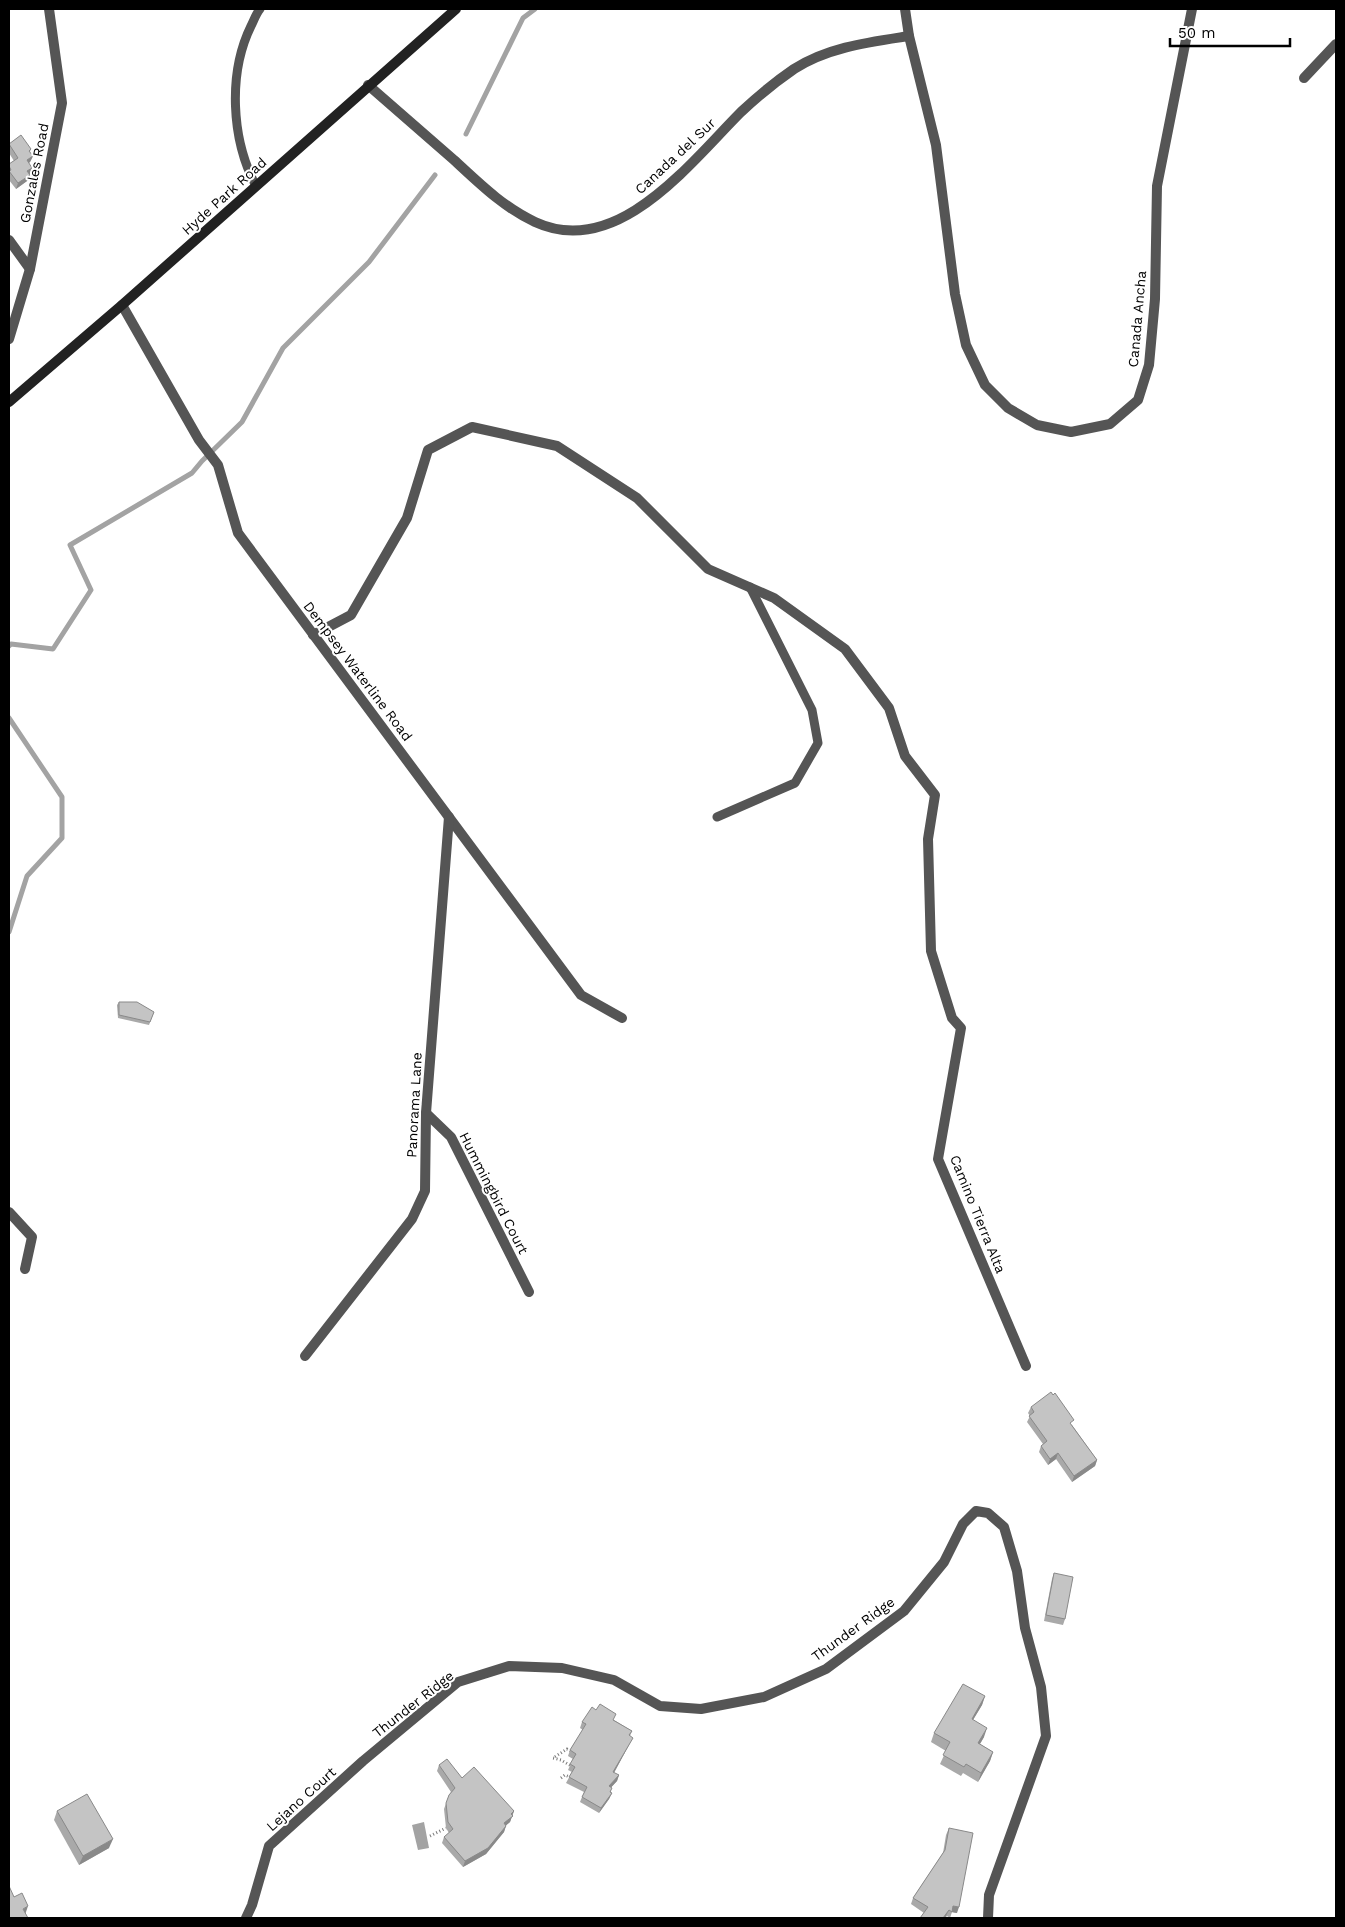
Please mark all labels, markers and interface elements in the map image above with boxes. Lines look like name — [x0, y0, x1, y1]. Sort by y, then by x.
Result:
scale bar — [1170, 15, 1290, 47]
text: 50 m — [1178, 24, 1215, 42]
street label: Canada del Sur — [632, 115, 719, 197]
street label: Gonzales Road — [16, 122, 52, 224]
street label: Hyde Park Road — [179, 154, 269, 238]
street label: Canada Ancha — [1125, 270, 1149, 368]
street label: Dempsey Waterline Road — [300, 598, 416, 744]
street label: Panorama Lane — [403, 1052, 425, 1158]
street label: Hummingbird Court — [456, 1129, 532, 1257]
street label: Camino Tierra Alta — [947, 1153, 1009, 1276]
street label: Thunder Ridge — [808, 1594, 898, 1664]
street label: Thunder Ridge — [369, 1667, 457, 1741]
street label: Lejano Court — [263, 1764, 339, 1834]

